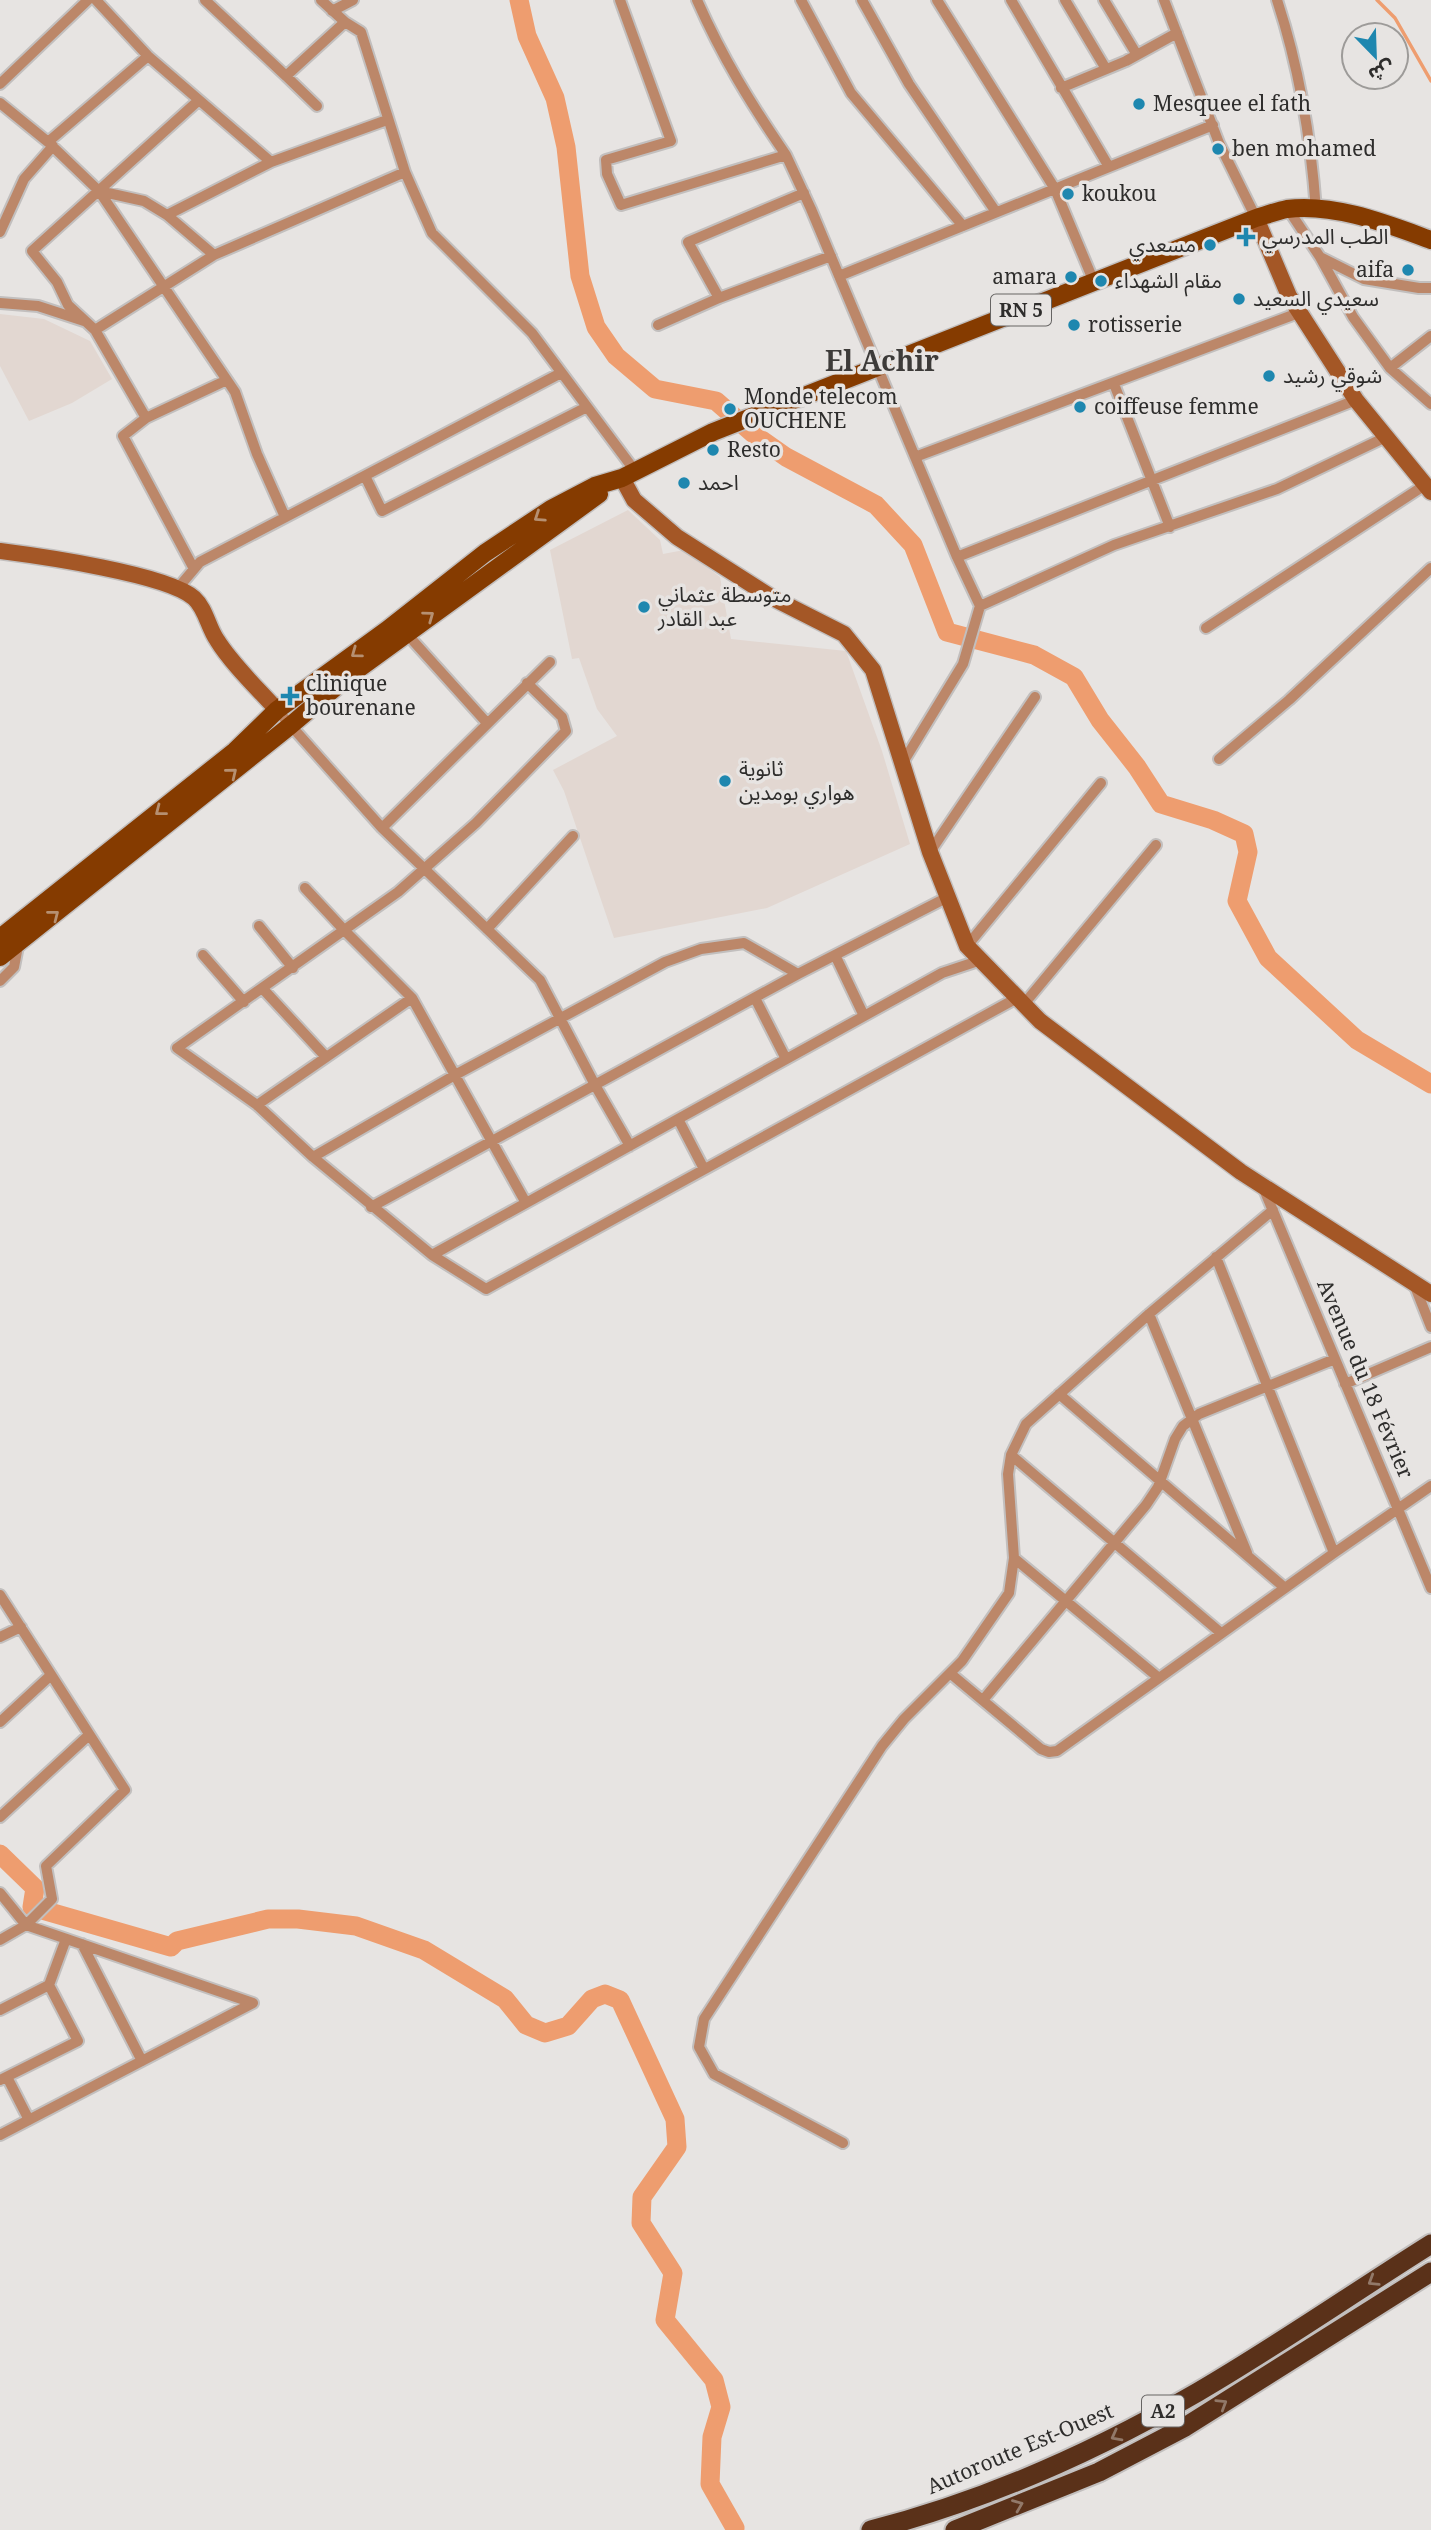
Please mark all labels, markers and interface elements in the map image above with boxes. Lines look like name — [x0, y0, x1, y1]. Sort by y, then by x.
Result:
north arrow — [1340, 21, 1410, 91]
text: ش — [1365, 55, 1399, 89]
place label: Mesquee el fath — [1153, 89, 1311, 117]
marker: Mesquee el fath — [1131, 96, 1147, 112]
place label: ben mohamed — [1232, 134, 1376, 162]
marker: ben mohamed — [1210, 141, 1226, 157]
place label: koukou — [1082, 179, 1157, 207]
marker: koukou — [1060, 186, 1076, 202]
place label: الطب المدرسي — [1262, 222, 1389, 253]
marker: الطب المدرسي — [1236, 227, 1256, 247]
place label: مسعدي — [1129, 230, 1196, 261]
marker: مسعدي — [1202, 237, 1218, 253]
place label: aifa — [1356, 255, 1394, 283]
place label: amara — [992, 262, 1057, 290]
marker: aifa — [1400, 262, 1416, 278]
place label: مقام الشهداء — [1115, 266, 1222, 297]
marker: amara — [1063, 269, 1079, 285]
marker: مقام الشهداء — [1093, 273, 1109, 289]
place label: سعيدي السعيد — [1253, 284, 1379, 315]
marker: سعيدي السعيد — [1231, 291, 1247, 307]
road number: RN 5 — [991, 294, 1051, 326]
place label: rotisserie — [1088, 310, 1182, 338]
marker: rotisserie — [1066, 317, 1082, 333]
district label: El Achir — [825, 341, 939, 379]
place label: شوقي رشيد — [1283, 361, 1382, 392]
marker: شوقي رشيد — [1261, 368, 1277, 384]
place label: Monde telecom OUCHENE — [744, 382, 898, 434]
place label: coiffeuse femme — [1094, 392, 1259, 420]
marker: coiffeuse femme — [1072, 399, 1088, 415]
marker: Monde telecom OUCHENE — [722, 401, 738, 417]
place label: Resto — [727, 435, 781, 463]
marker: Resto — [705, 442, 721, 458]
place label: احمد — [698, 468, 739, 496]
marker: احمد — [676, 475, 692, 491]
one-way arrow — [533, 509, 546, 522]
place label: متوسطة عثماني عبد القادر — [657, 580, 792, 632]
marker: متوسطة عثماني عبد القادر — [636, 599, 652, 615]
one-way arrow — [421, 612, 434, 625]
one-way arrow — [351, 644, 364, 657]
place label: clinique bourenane — [306, 669, 416, 721]
marker: clinique bourenane — [280, 686, 300, 706]
place label: ثانوية هواري بومدين — [739, 754, 854, 809]
one-way arrow — [224, 768, 236, 781]
marker: ثانوية هواري بومدين — [717, 773, 733, 789]
one-way arrow — [155, 802, 167, 815]
one-way arrow — [46, 910, 58, 923]
street label: Avenue du 18 Février — [1311, 1275, 1421, 1483]
one-way arrow — [1368, 2272, 1381, 2285]
street label: Autoroute Est-Ouest — [922, 2396, 1117, 2500]
road number: A2 — [1142, 2396, 1184, 2426]
one-way arrow — [1214, 2400, 1227, 2413]
one-way arrow — [1110, 2427, 1123, 2441]
one-way arrow — [1011, 2499, 1024, 2513]

